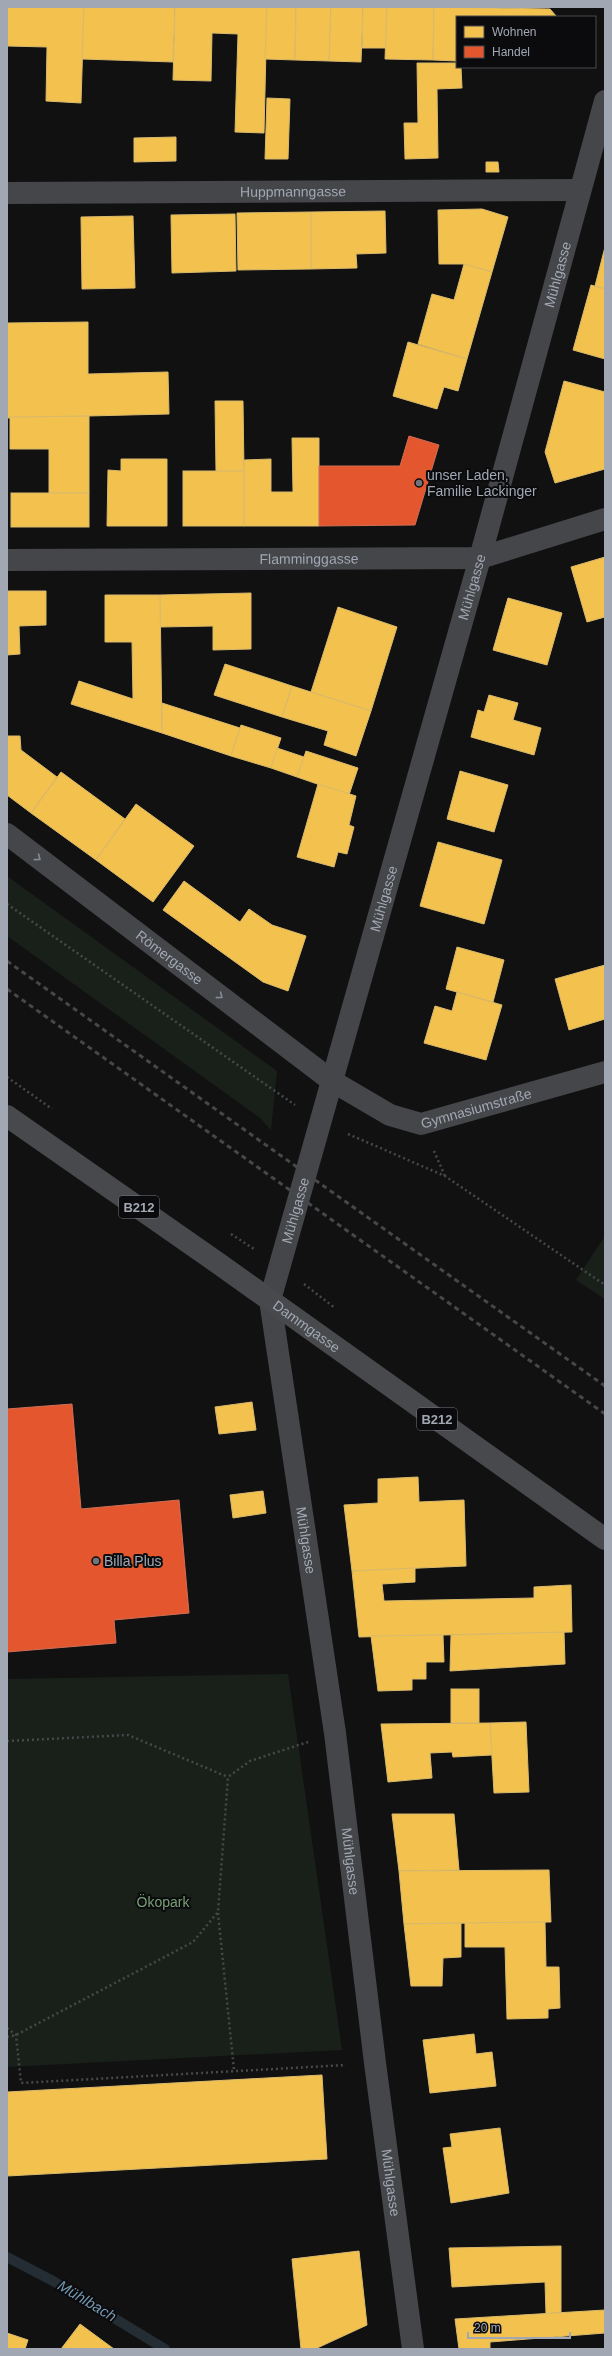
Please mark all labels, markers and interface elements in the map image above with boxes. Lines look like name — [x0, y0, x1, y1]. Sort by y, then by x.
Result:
legend — [456, 16, 596, 68]
text: Wohnen — [492, 25, 536, 39]
text: Handel — [492, 45, 530, 59]
street label: Huppmanngasse — [240, 183, 346, 200]
street label: Mühlgasse — [541, 240, 574, 309]
place label: unser Laden, Familie Lackinger — [427, 467, 537, 499]
marker: unser Laden, Familie Lackinger — [414, 478, 424, 488]
street label: Flamminggasse — [259, 551, 359, 567]
street label: Mühlgasse — [455, 552, 489, 622]
one-way arrow — [34, 853, 41, 861]
street label: Mühlgasse — [367, 864, 401, 934]
street label: Römergasse — [133, 927, 206, 988]
one-way arrow — [215, 991, 222, 998]
street label: Gymnasiumstraße — [419, 1085, 534, 1132]
street label: Mühlgasse — [278, 1176, 312, 1245]
road number: B212 — [119, 1196, 159, 1218]
street label: Dammgasse — [270, 1297, 343, 1356]
road number: B212 — [417, 1408, 457, 1430]
street label: Mühlgasse — [293, 1506, 319, 1575]
place label: Billa Plus — [104, 1553, 162, 1569]
marker: Billa Plus — [91, 1556, 101, 1566]
street label: Mühlgasse — [339, 1827, 363, 1896]
park label: Ökopark — [137, 1893, 190, 1910]
street label: Mühlgasse — [379, 2148, 403, 2218]
water label: Mühlbach — [55, 2277, 120, 2325]
scale bar — [468, 2314, 570, 2340]
text: 20 m — [474, 2321, 501, 2335]

